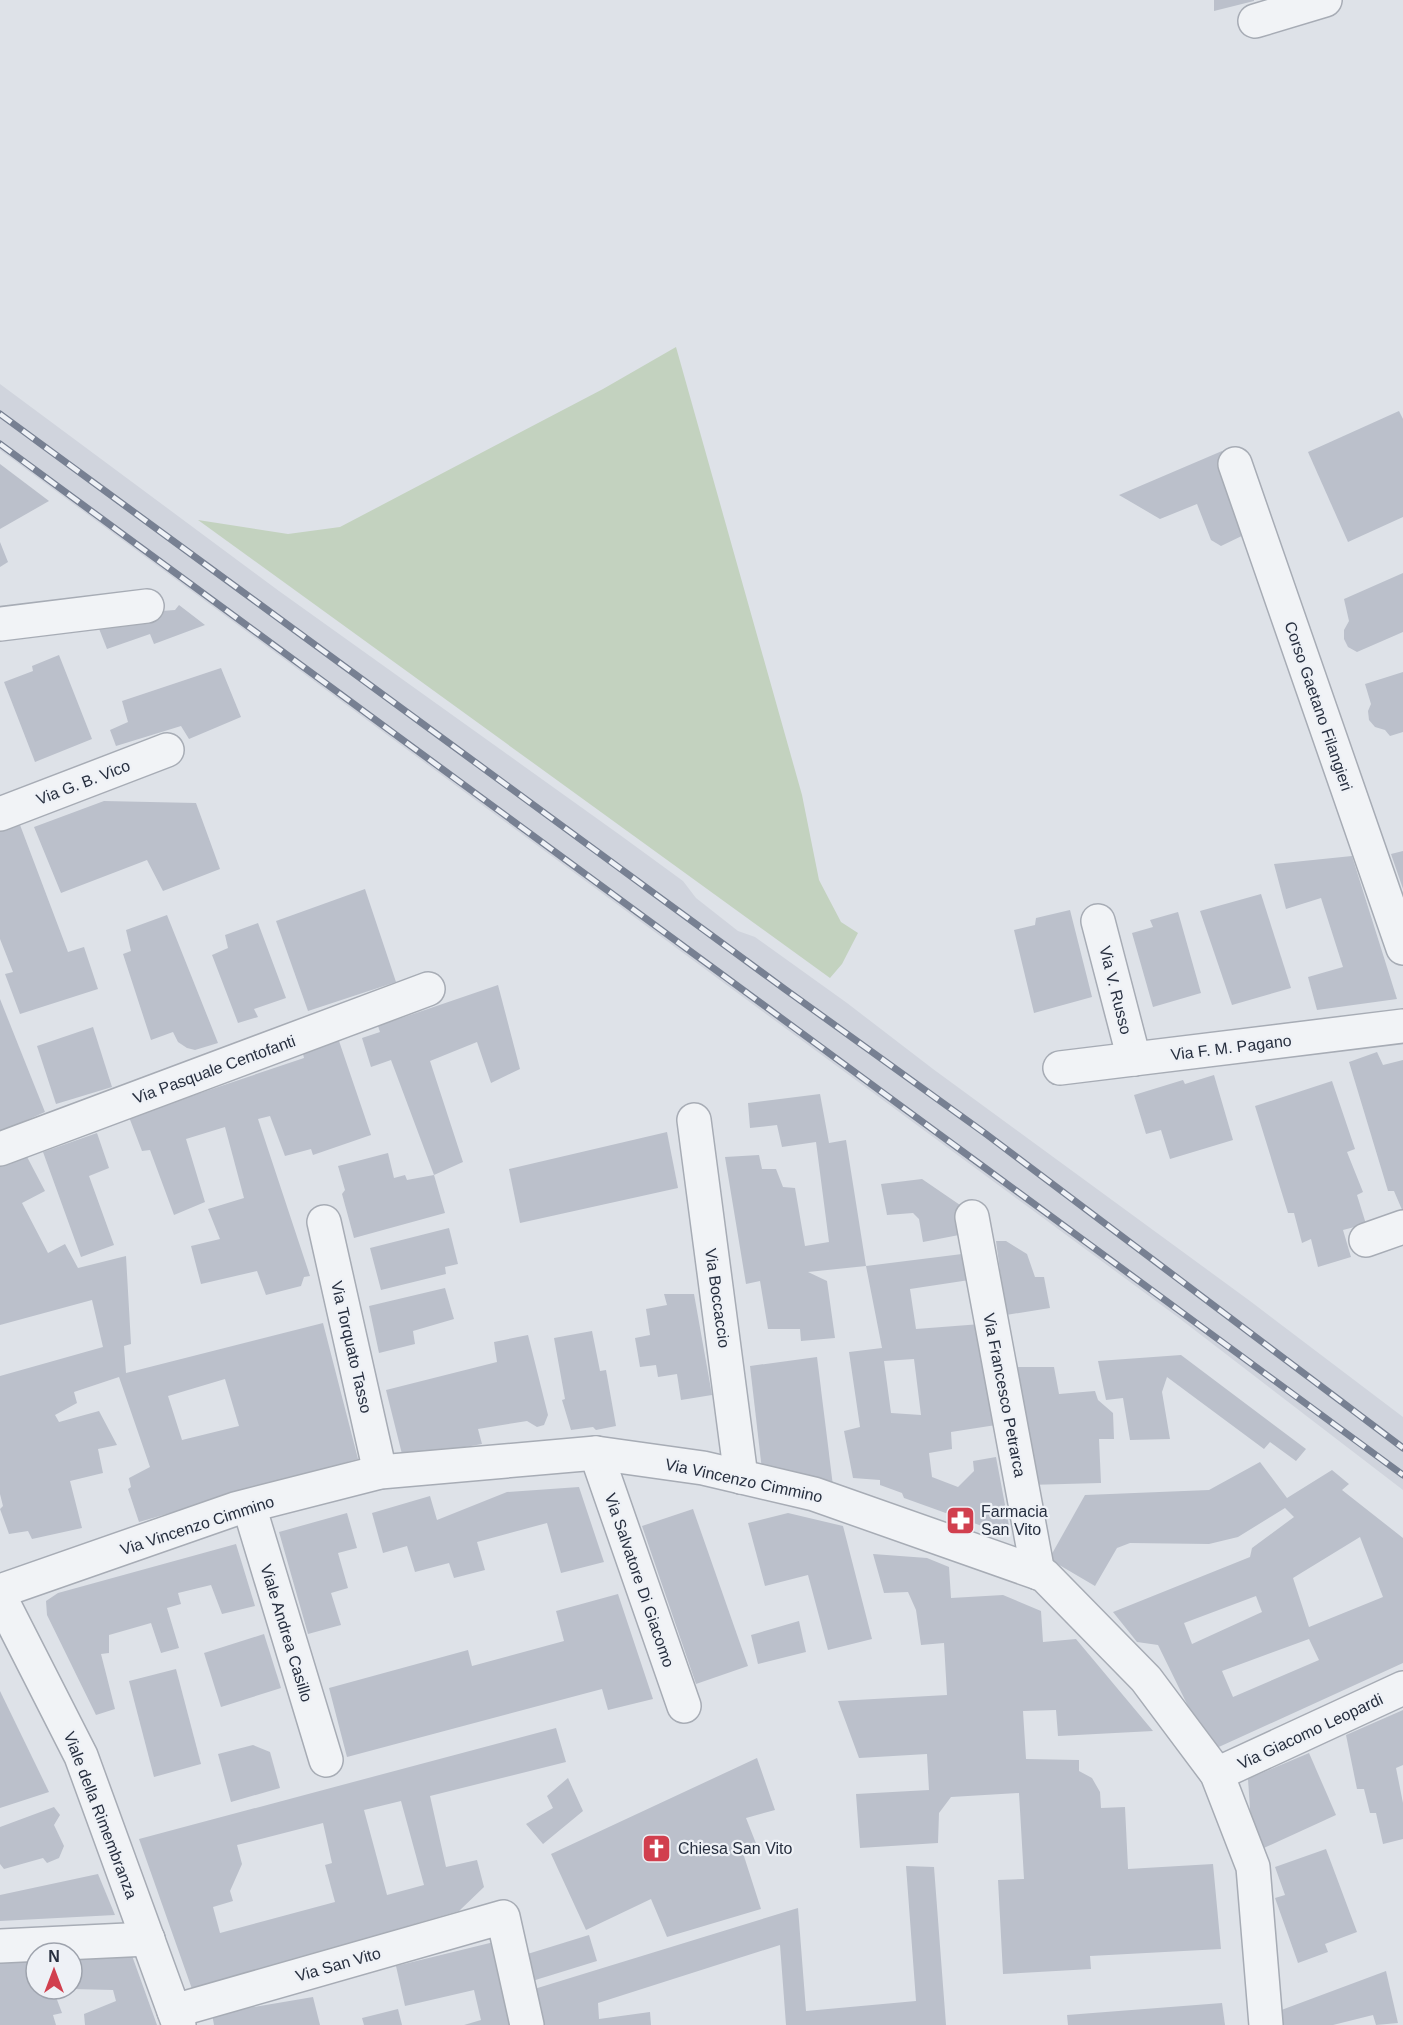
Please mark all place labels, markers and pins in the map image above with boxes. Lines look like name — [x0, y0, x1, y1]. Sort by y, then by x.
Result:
place label: Farmacia San Vito — [981, 1503, 1048, 1538]
pharmacy icon: Farmacia San Vito — [944, 1504, 976, 1536]
church icon: Chiesa San Vito — [641, 1832, 673, 1864]
place label: Chiesa San Vito — [678, 1840, 793, 1857]

